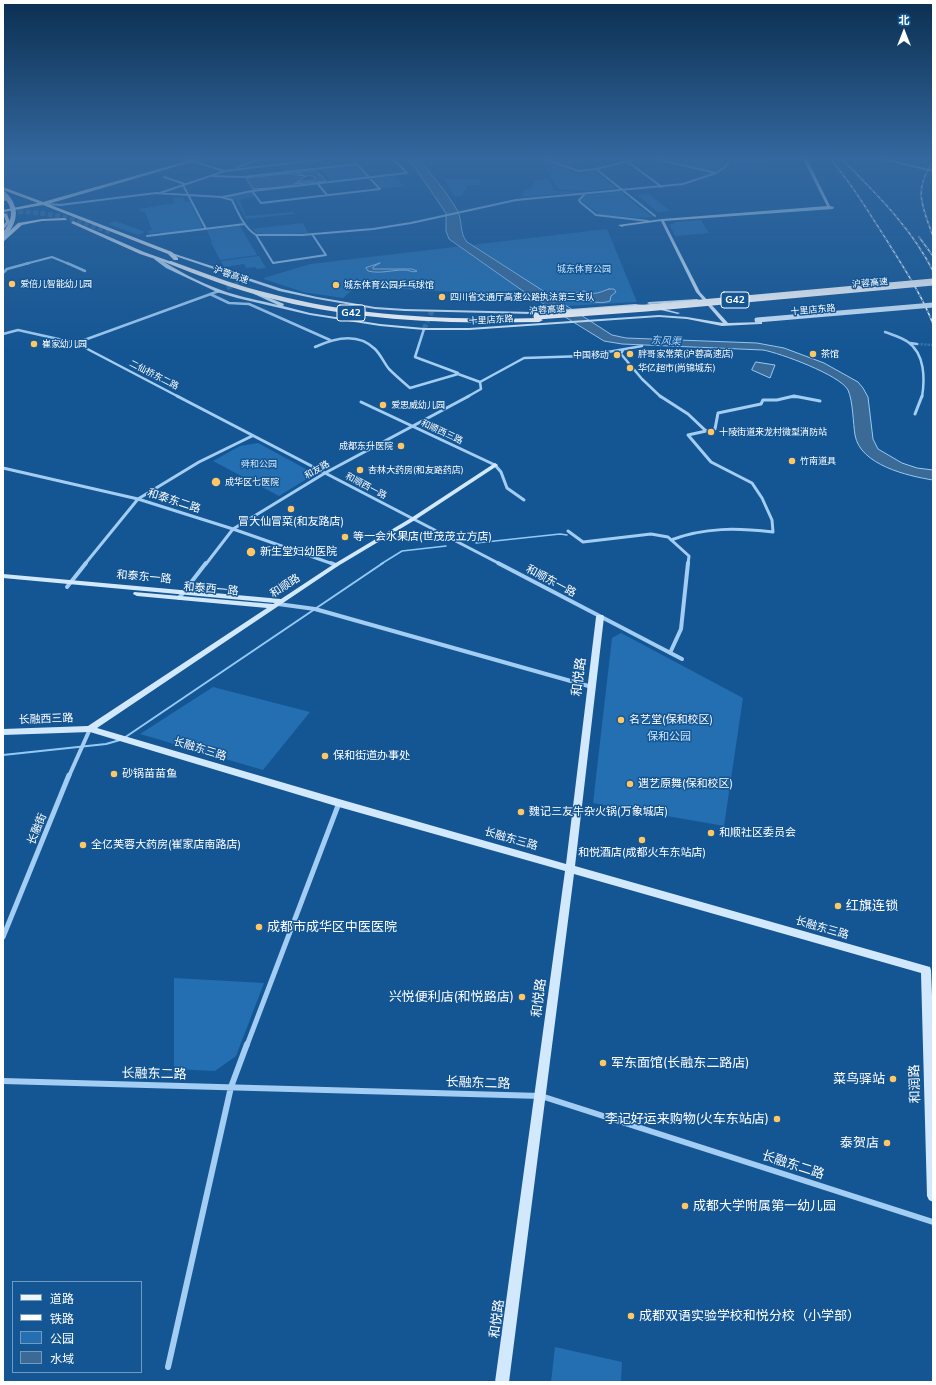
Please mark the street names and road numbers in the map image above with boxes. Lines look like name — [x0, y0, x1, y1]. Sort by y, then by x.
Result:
street label: 沪蓉高速 — [212, 264, 250, 286]
street label: 沪蓉高速 — [852, 276, 888, 290]
road number: G42 — [721, 292, 749, 308]
street label: 沪蓉高速 — [529, 303, 565, 317]
street label: 十里店东路 — [790, 303, 836, 317]
road number: G42 — [337, 305, 365, 321]
street label: 十里店东路 — [468, 313, 514, 327]
street label: 二仙桥东二路 — [127, 358, 181, 392]
street label: 和顺西三路 — [419, 418, 465, 446]
street label: 和友路 — [303, 459, 331, 481]
street label: 和顺西一路 — [344, 471, 388, 501]
street label: 和泰东二路 — [146, 486, 202, 516]
street label: 和顺东一路 — [524, 562, 578, 600]
street label: 和泰东一路 — [116, 568, 172, 586]
street label: 和顺路 — [268, 571, 302, 601]
street label: 和泰西一路 — [183, 580, 239, 598]
street label: 和悦路 — [569, 657, 589, 697]
street label: 长融西三路 — [18, 711, 74, 727]
street label: 长融东三路 — [172, 735, 228, 763]
street label: 长融街 — [25, 811, 49, 847]
street label: 长融东三路 — [483, 825, 539, 853]
street label: 长融东三路 — [794, 914, 850, 942]
street label: 和悦路 — [529, 978, 549, 1018]
street label: 和润路 — [907, 1064, 923, 1104]
street label: 长融东二路 — [121, 1066, 187, 1082]
street label: 长融东二路 — [445, 1074, 511, 1092]
street label: 长融东二路 — [760, 1148, 826, 1182]
street label: 和悦路 — [487, 1299, 507, 1339]

